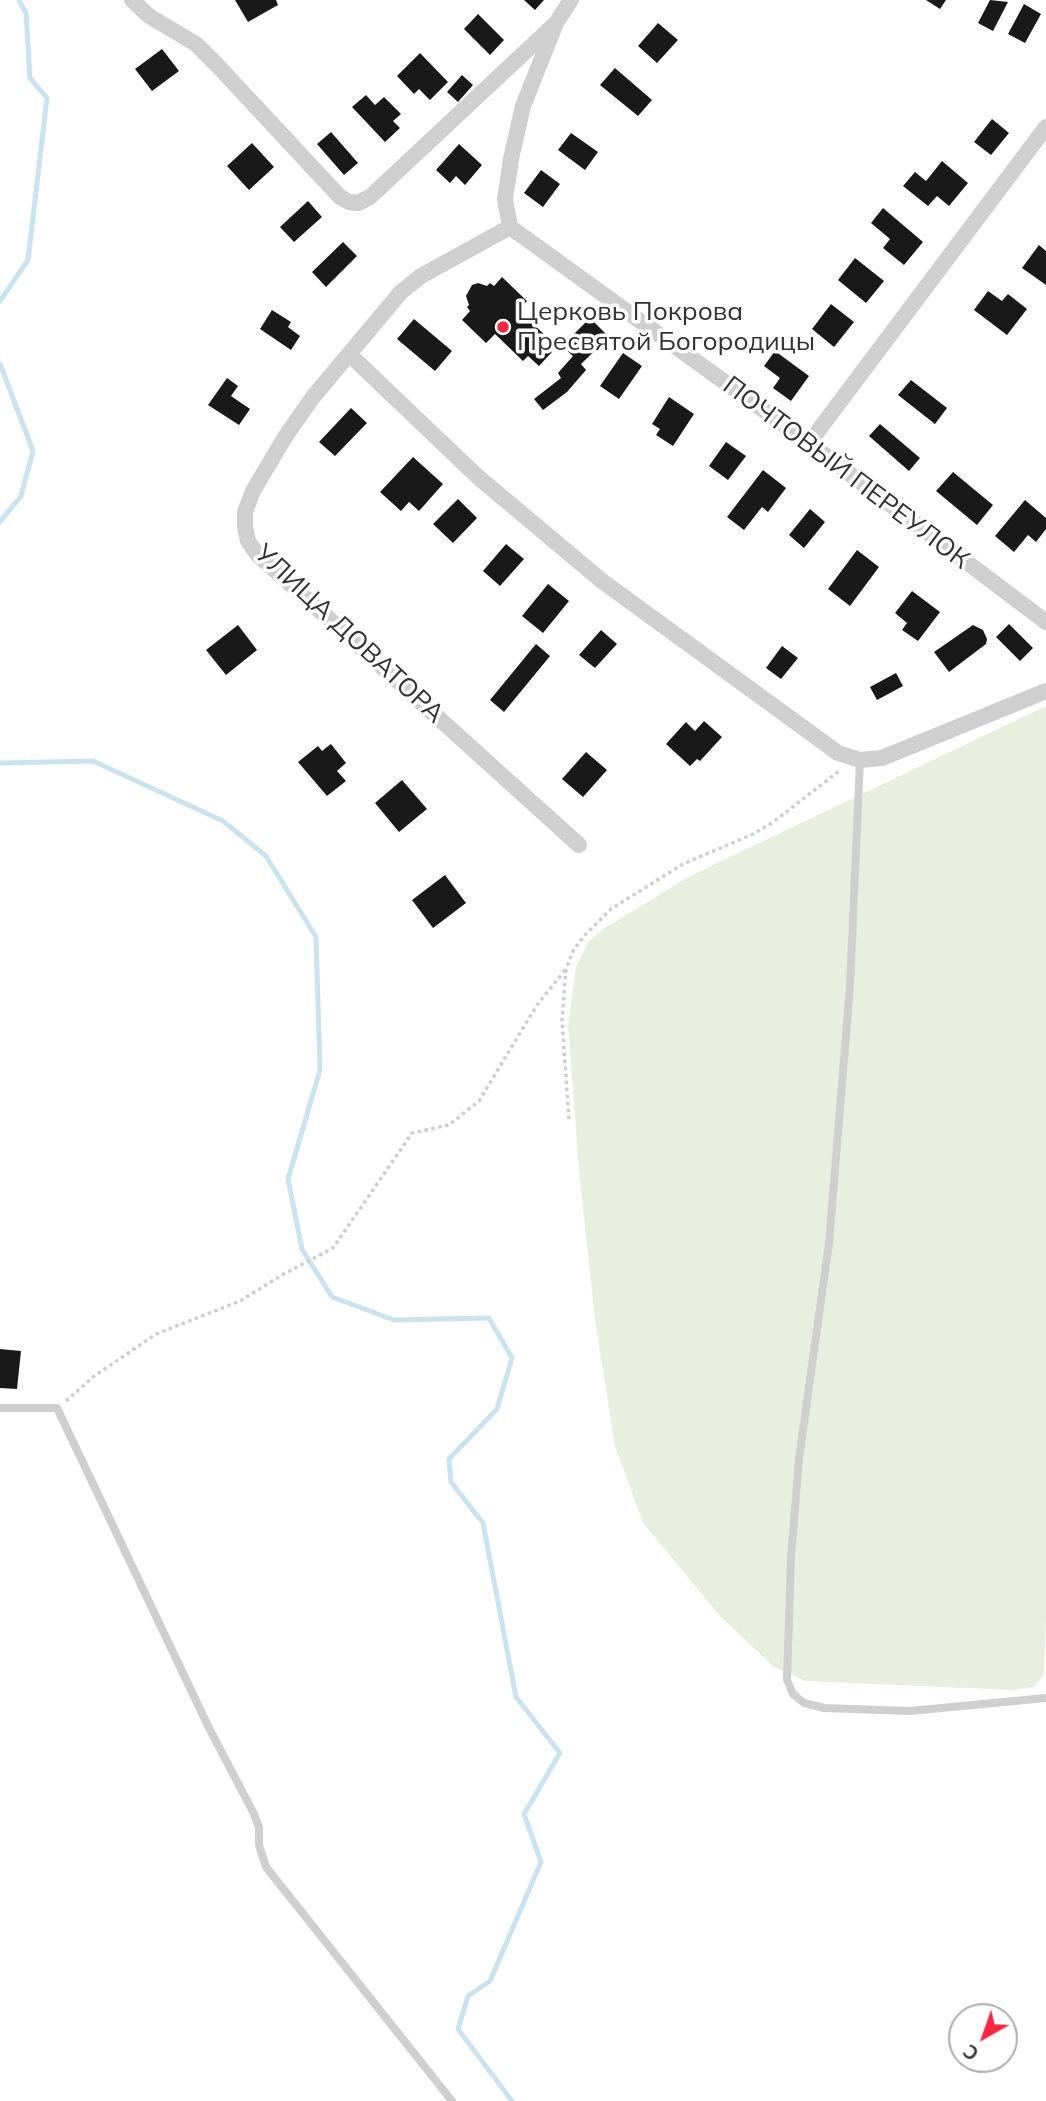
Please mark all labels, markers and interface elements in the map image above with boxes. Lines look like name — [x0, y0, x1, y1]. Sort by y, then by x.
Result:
place label: Церковь Покрова Пресвятой Богородицы — [517, 296, 815, 358]
marker: Церковь Покрова Пресвятой Богородицы — [495, 319, 511, 335]
street label: ПОЧТОВЫЙ ПЕРЕУЛОК — [716, 370, 976, 576]
street label: УЛИЦА ДОВАТОРА — [248, 538, 450, 730]
north arrow — [948, 2003, 1018, 2073]
text: С — [958, 2039, 983, 2066]

